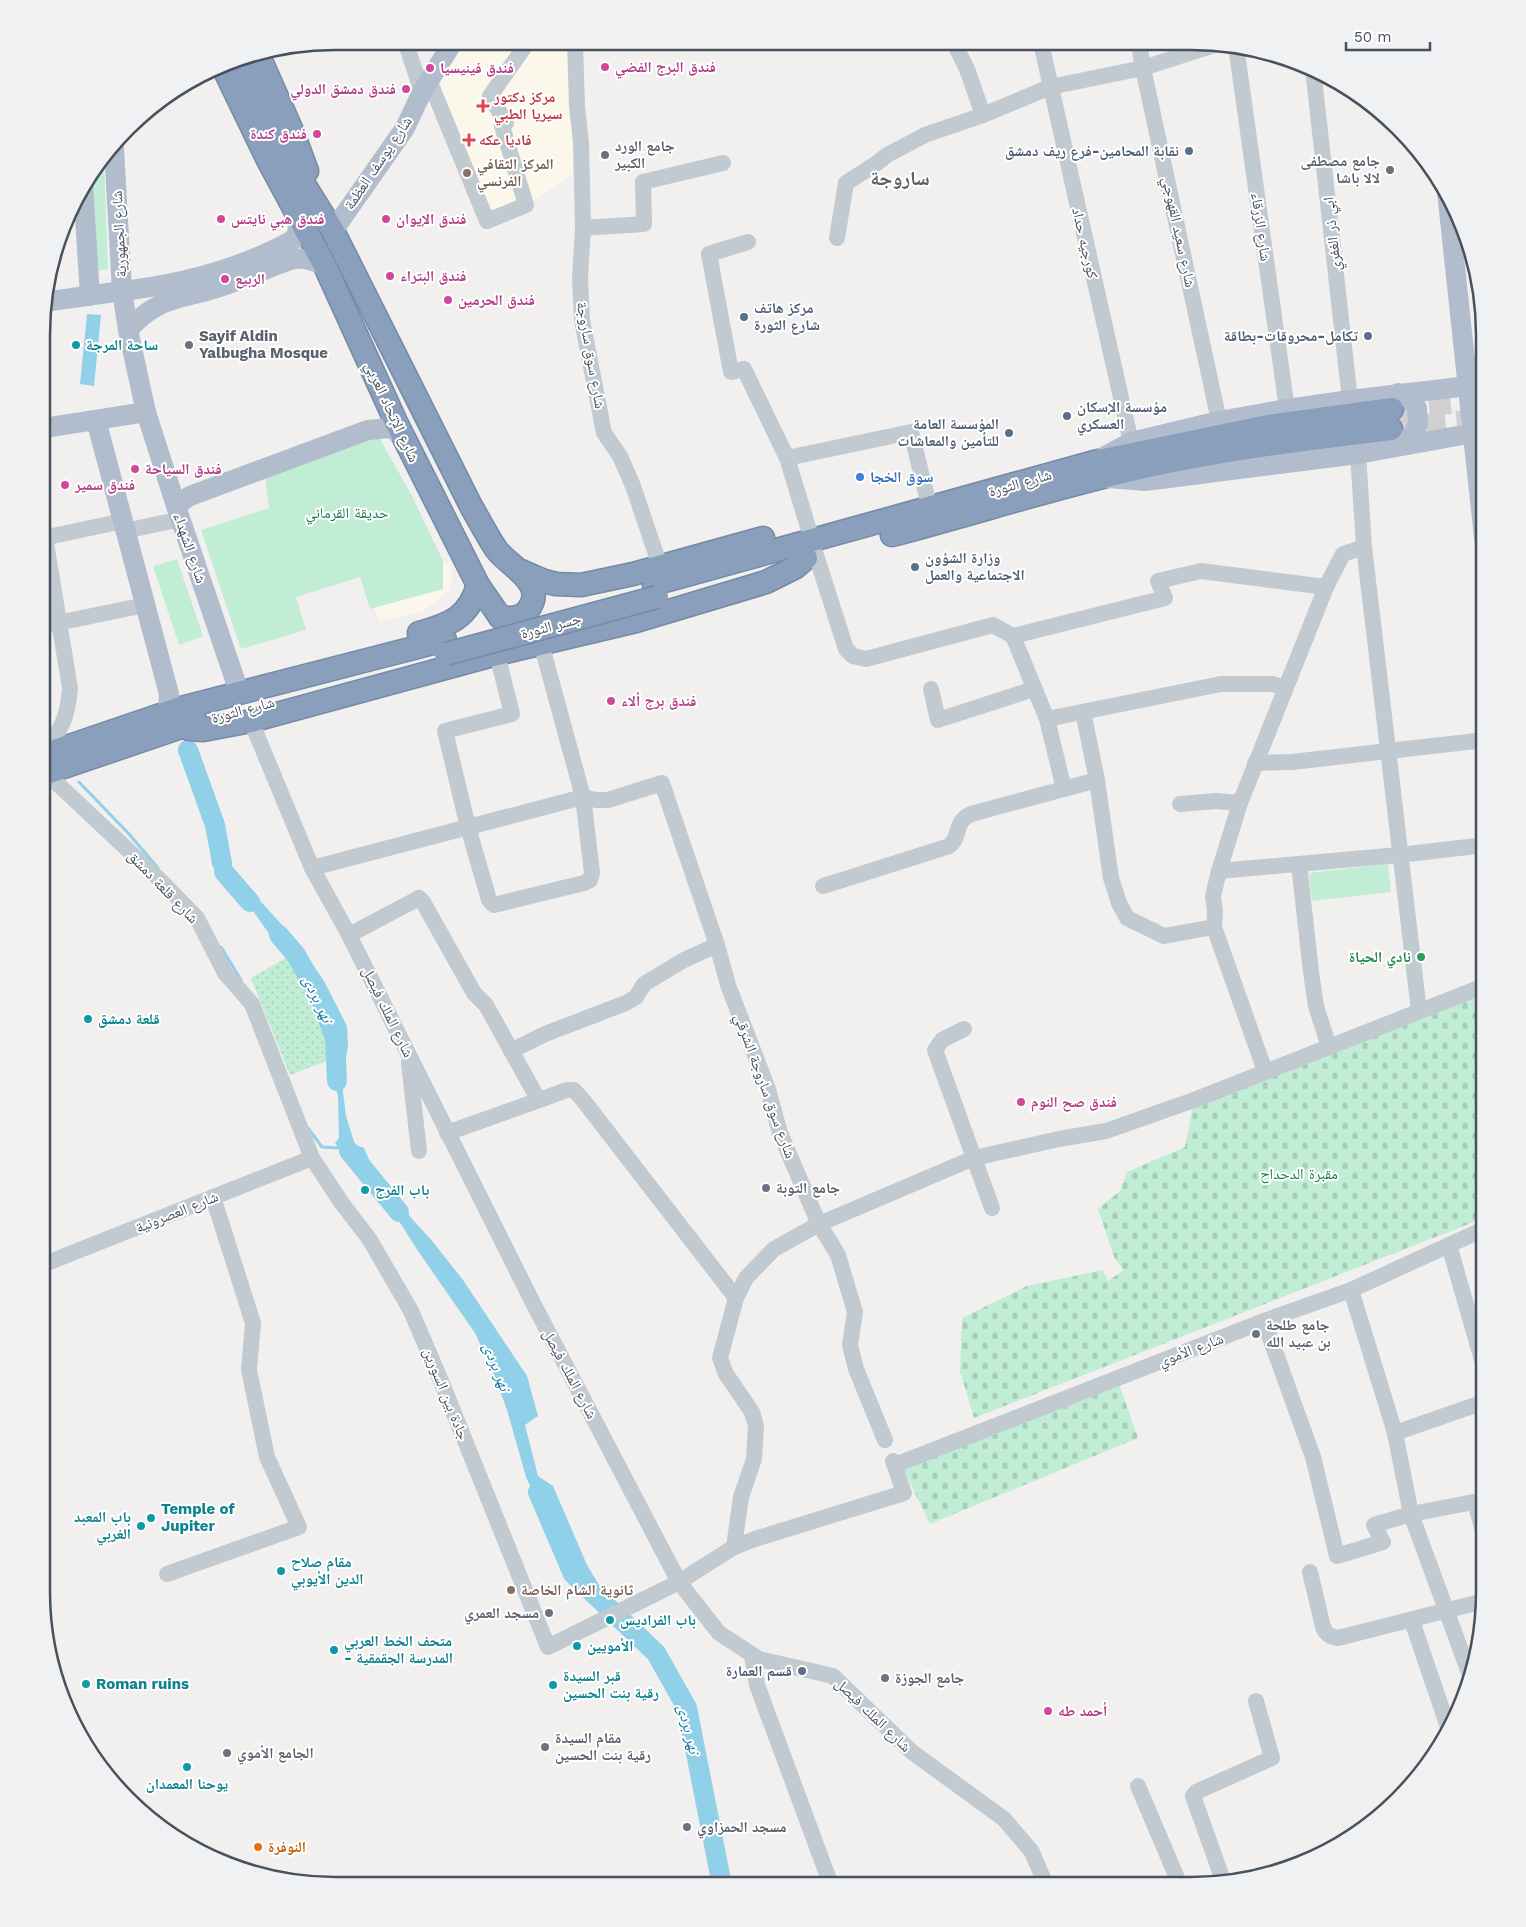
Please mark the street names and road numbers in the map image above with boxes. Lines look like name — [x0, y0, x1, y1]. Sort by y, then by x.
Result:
street label: شارع يوسف العظمة — [340, 113, 417, 214]
street label: شارع سعيد القهوجي — [1156, 175, 1200, 290]
street label: شارع الجمهورية — [108, 190, 131, 278]
street label: شارع الزرقاء — [1246, 192, 1275, 263]
street label: ابي ذر الغفري — [1319, 196, 1348, 272]
street label: كورجيه حداد — [1068, 206, 1102, 280]
street label: شارع سوق ساروجة — [572, 300, 609, 410]
street label: شارع الإتحاد العربي — [358, 359, 423, 466]
street label: شارع الثورة — [986, 465, 1054, 502]
street label: شارع الشهداء — [169, 510, 210, 586]
street label: جسر الثورة — [519, 609, 584, 643]
street label: شارع الثورة — [209, 693, 277, 728]
street label: شارع قلعة دمشق — [123, 847, 202, 928]
street label: شارع الملك فيصل — [357, 964, 418, 1061]
street label: شارع سوق ساروجة الشرقي — [728, 1011, 800, 1162]
street label: شارع العصرونية — [133, 1187, 221, 1238]
street label: شارع الملك فيصل — [538, 1326, 601, 1422]
street label: شارع الأموي — [1156, 1329, 1227, 1373]
street label: جادة بين السورين — [418, 1345, 473, 1443]
street label: شارع الملك فيصل — [831, 1674, 915, 1757]

